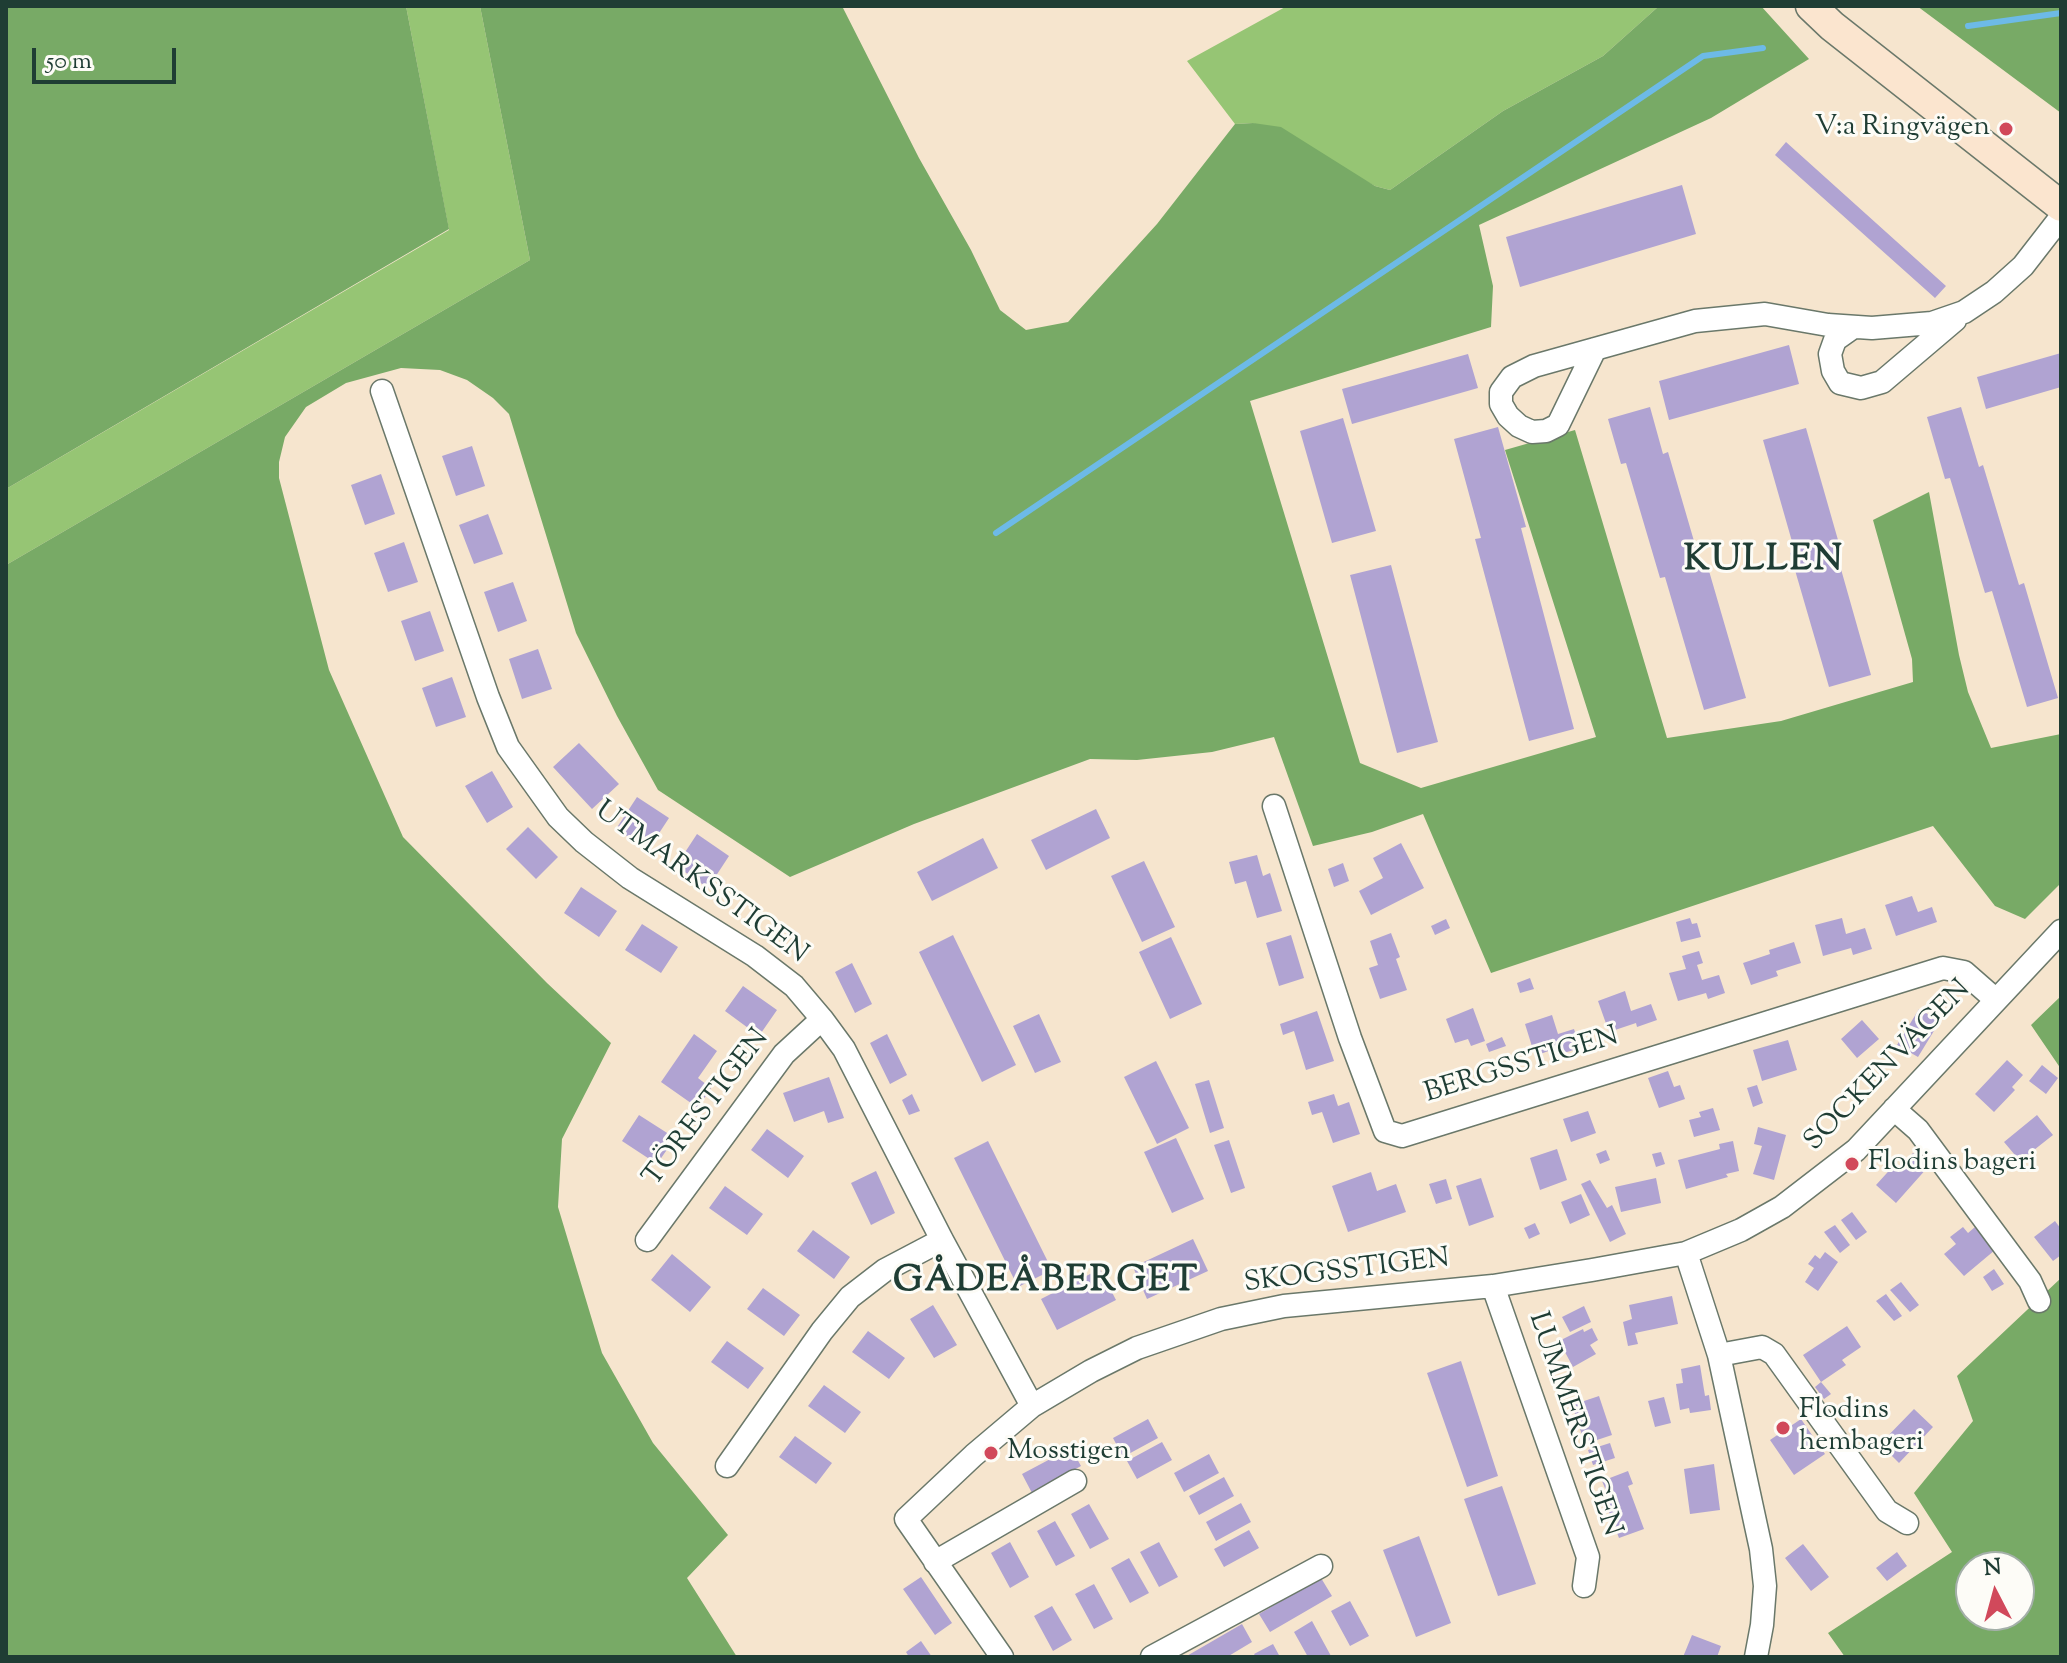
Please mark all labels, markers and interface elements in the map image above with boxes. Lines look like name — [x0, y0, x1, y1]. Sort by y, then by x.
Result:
scale bar — [36, 32, 180, 82]
text: 50 m — [46, 45, 92, 79]
place label: V:a Ringvägen — [1815, 112, 1990, 146]
marker: V:a Ringvägen — [1997, 120, 2015, 138]
district label: KULLEN — [1684, 541, 1844, 585]
street label: UTMARKSSTIGEN — [587, 795, 813, 973]
street label: SOCKENVÄGEN — [1799, 974, 1979, 1160]
street label: BERGSSTIGEN — [1421, 1022, 1623, 1112]
street label: TÖRESTIGEN — [638, 1024, 778, 1194]
place label: Flodins bageri — [1868, 1147, 2037, 1181]
marker: Flodins bageri — [1843, 1155, 1861, 1173]
street label: SKOGSSTIGEN — [1242, 1244, 1452, 1302]
district label: GÅDEÅBERGET — [893, 1262, 1199, 1306]
street label: LUMMERSTIGEN — [1519, 1309, 1627, 1541]
place label: Flodins hembageri — [1799, 1395, 1924, 1461]
marker: Flodins hembageri — [1774, 1419, 1792, 1437]
place label: Mosstigen — [1007, 1436, 1130, 1470]
marker: Mosstigen — [982, 1444, 1000, 1462]
north arrow — [1955, 1551, 2035, 1631]
text: N — [1982, 1552, 2003, 1586]

